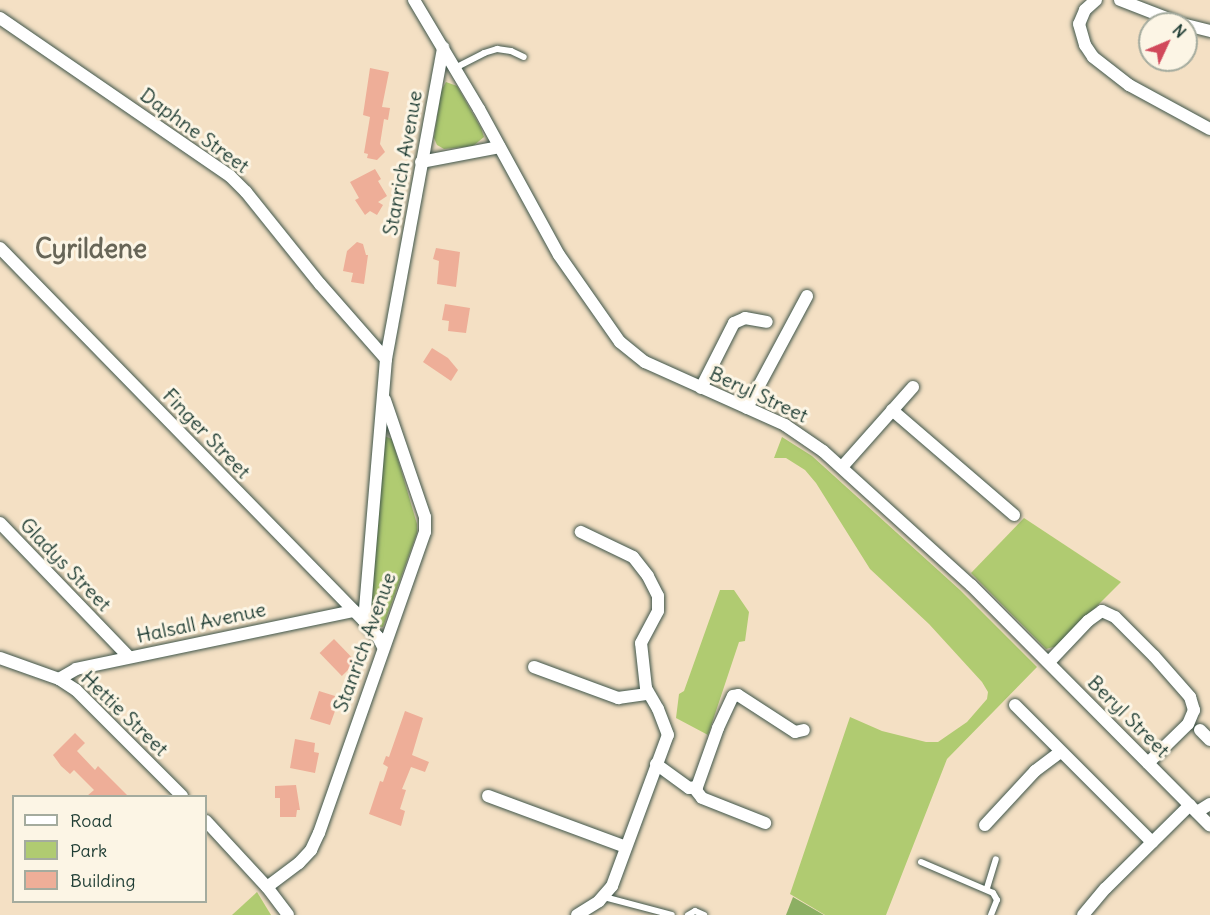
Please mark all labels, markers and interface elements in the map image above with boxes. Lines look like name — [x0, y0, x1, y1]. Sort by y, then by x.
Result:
north arrow — [1138, 12, 1198, 72]
text: N — [1168, 20, 1191, 42]
street label: Daphne Street — [136, 82, 254, 178]
street label: Stanrich Avenue — [377, 89, 427, 237]
district label: Cyrildene — [35, 233, 147, 265]
street label: Beryl Street — [706, 361, 812, 427]
street label: Finger Street — [158, 383, 256, 483]
street label: Gladys Street — [15, 512, 117, 616]
street label: Stanrich Avenue — [328, 569, 400, 715]
street label: Halsall Avenue — [134, 597, 268, 647]
street label: Hettie Street — [76, 666, 174, 760]
street label: Beryl Street — [1083, 670, 1175, 762]
legend — [12, 795, 207, 903]
text: Road — [70, 809, 112, 832]
text: Park — [70, 839, 107, 862]
text: Building — [70, 869, 135, 892]

